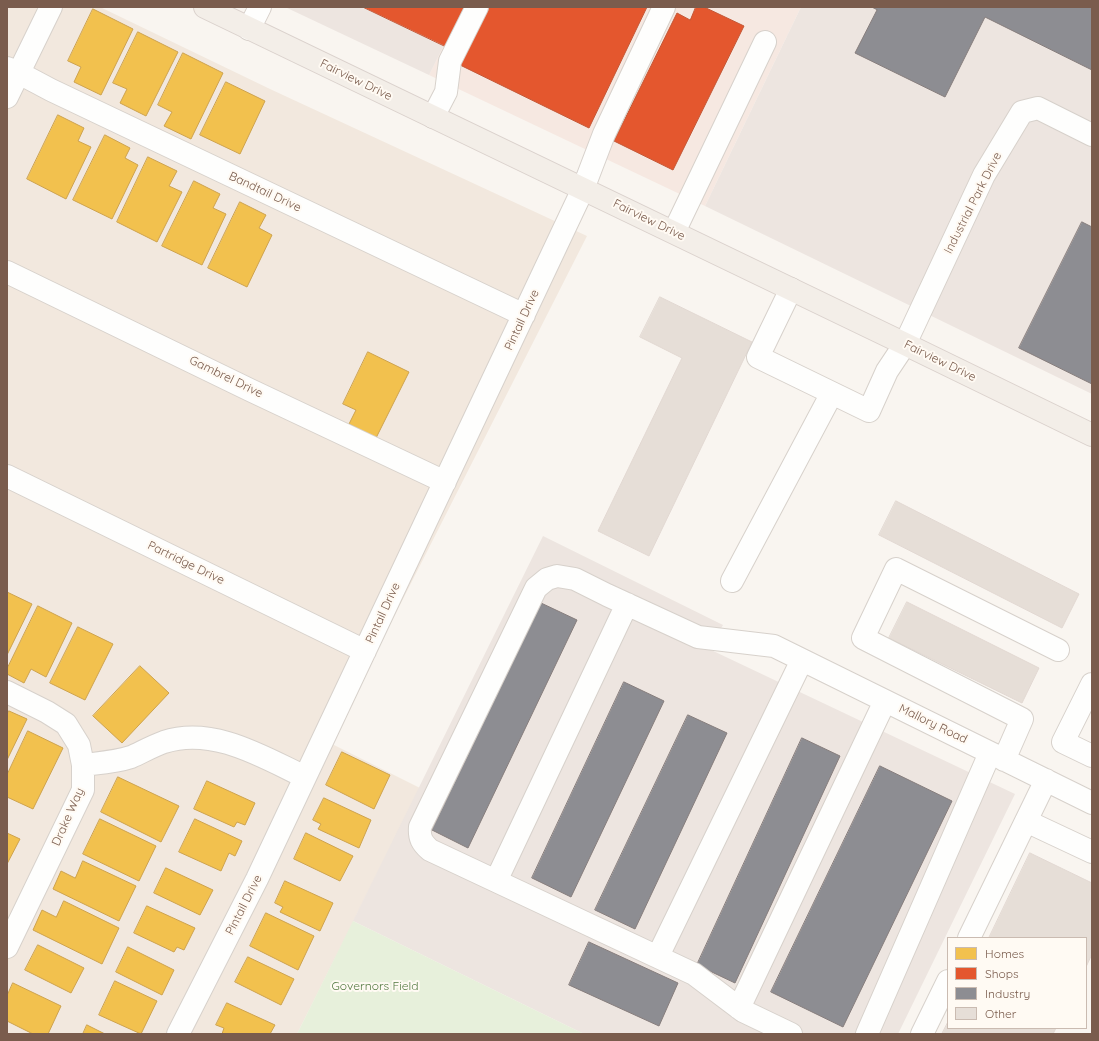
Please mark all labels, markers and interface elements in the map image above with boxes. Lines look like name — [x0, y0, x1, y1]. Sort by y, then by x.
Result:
street label: Fairview Drive — [318, 56, 394, 104]
street label: Industrial Park Drive — [941, 150, 1005, 256]
street label: Bandtail Drive — [227, 169, 303, 215]
street label: Fairview Drive — [611, 196, 687, 244]
street label: Pintail Drive — [502, 287, 542, 353]
street label: Fairview Drive — [902, 337, 978, 385]
street label: Gambrel Drive — [187, 353, 265, 401]
street label: Partridge Drive — [145, 538, 227, 588]
street label: Pintail Drive — [363, 580, 403, 646]
street label: Mallory Road — [896, 701, 970, 747]
street label: Drake Way — [49, 786, 87, 848]
street label: Pintail Drive — [223, 873, 265, 937]
legend — [947, 937, 1087, 1029]
text: Homes — [985, 946, 1024, 961]
text: Shops — [985, 966, 1019, 981]
park label: Governors Field — [332, 979, 418, 993]
text: Industry — [985, 986, 1030, 1001]
text: Other — [985, 1006, 1016, 1021]

